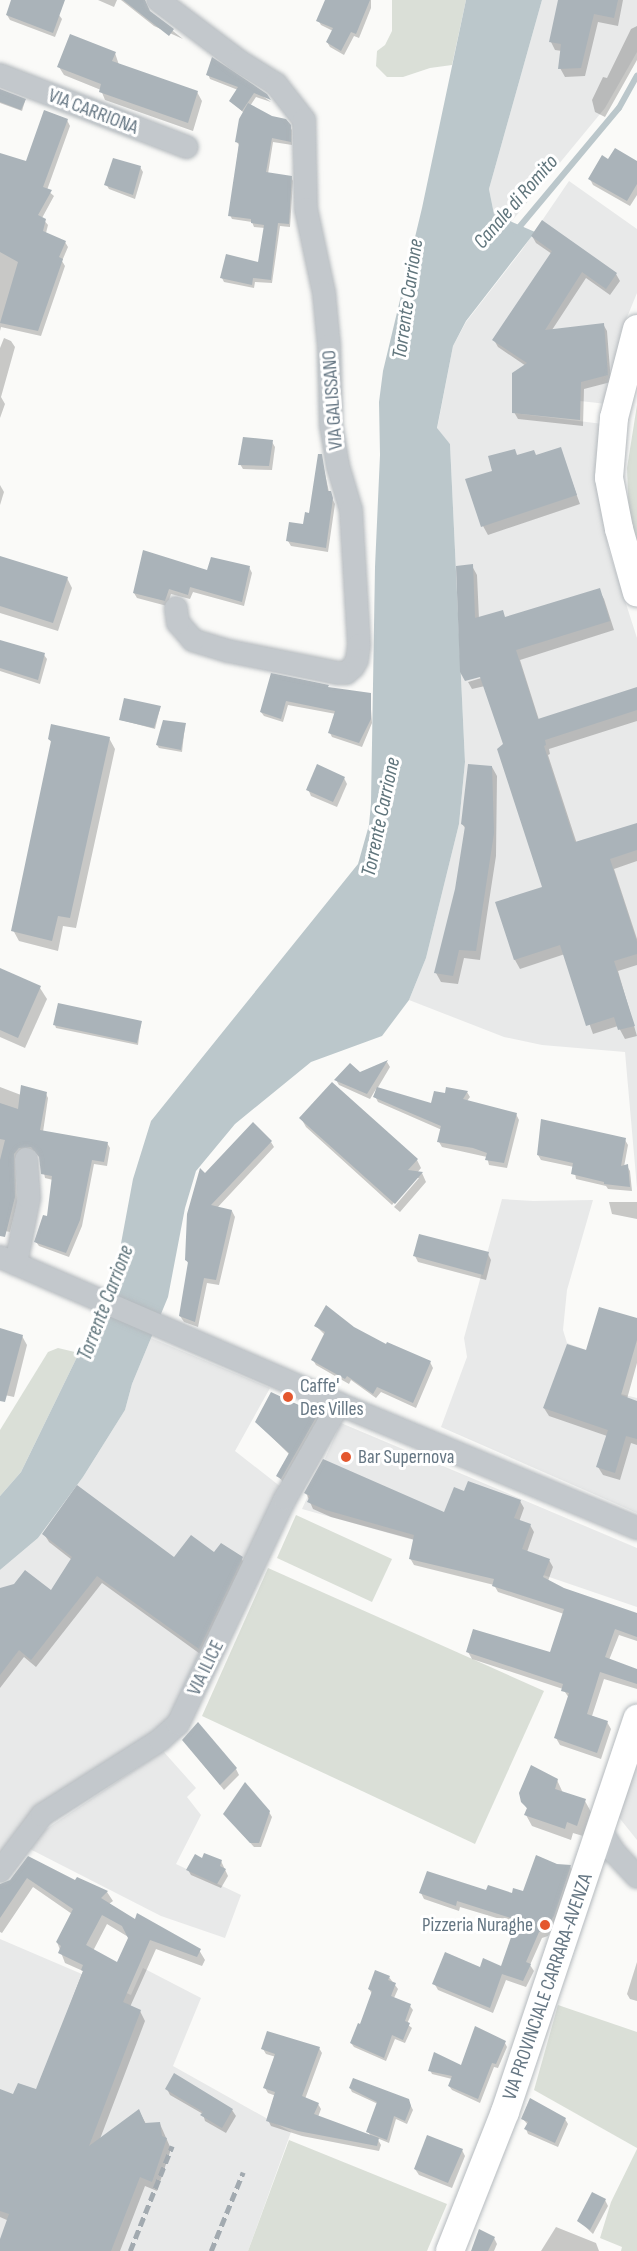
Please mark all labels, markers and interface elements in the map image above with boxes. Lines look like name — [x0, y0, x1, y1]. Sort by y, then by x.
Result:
street label: VIA CARRIONA — [45, 84, 141, 140]
water label: Canale di Romito — [468, 150, 564, 254]
water label: Torrente Carrione — [387, 237, 429, 361]
street label: VIA GALISSANO — [318, 349, 348, 451]
water label: Torrente Carrione — [356, 755, 406, 879]
water label: Torrente Carrione — [73, 1242, 139, 1364]
place label: Caffe' Des Villes — [300, 1374, 364, 1421]
marker: Caffe' Des Villes — [281, 1390, 295, 1404]
place label: Bar Supernova — [358, 1445, 454, 1469]
marker: Bar Supernova — [339, 1450, 353, 1464]
street label: VIA ILICE — [182, 1637, 230, 1699]
street label: VIA PROVINCIALE CARRARA-AVENZA — [498, 1871, 598, 2103]
place label: Pizzeria Nuraghe — [422, 1913, 533, 1937]
marker: Pizzeria Nuraghe — [538, 1918, 552, 1932]

